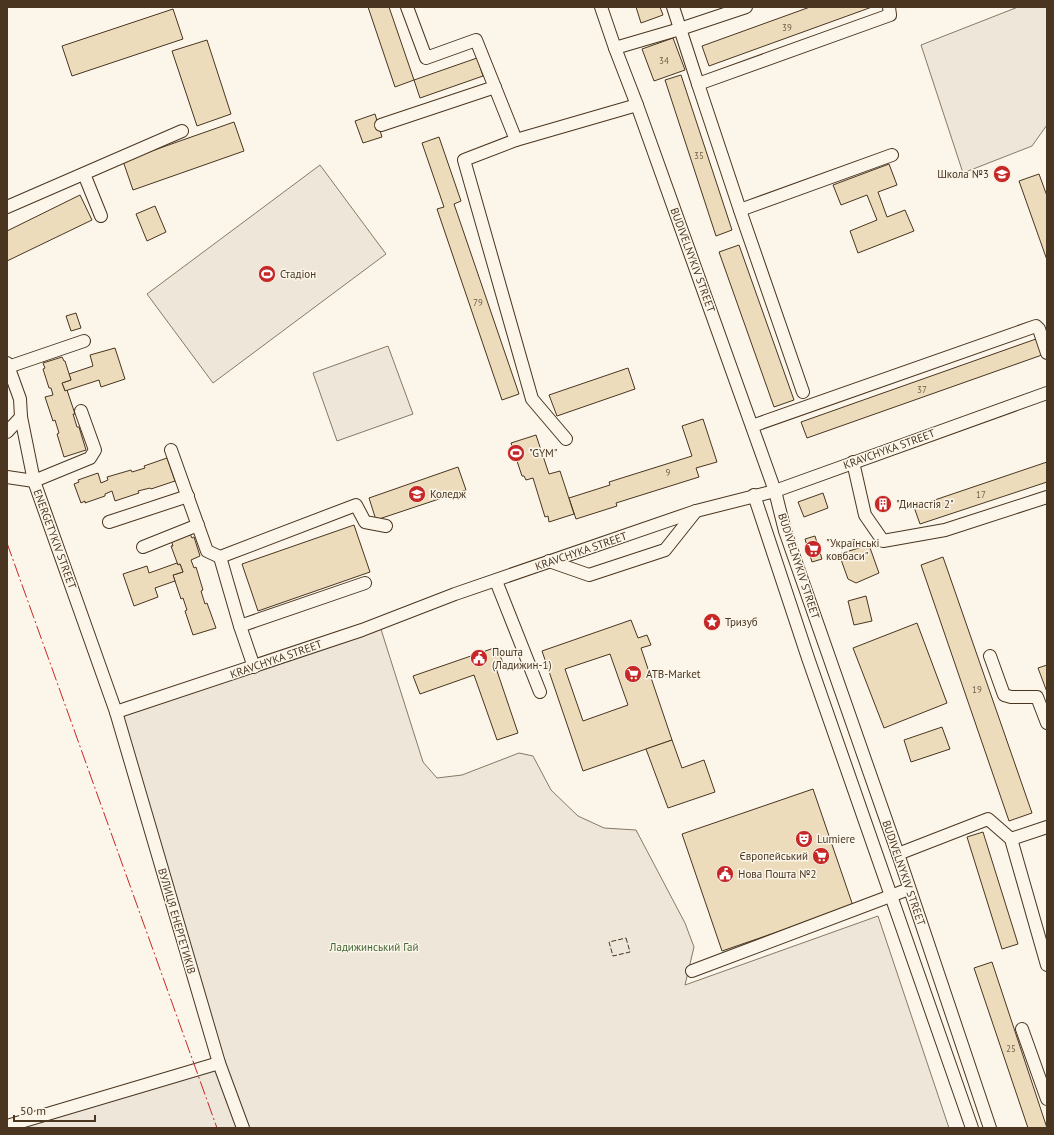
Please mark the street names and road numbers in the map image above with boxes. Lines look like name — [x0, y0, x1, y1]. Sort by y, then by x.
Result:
street label: BUDIVELNYKIV STREET — [668, 206, 718, 314]
street label: KRAVCHYKA STREET — [841, 426, 937, 472]
street label: ENERGETYKIV STREET — [30, 487, 80, 591]
street label: BUDIVELNYKIV STREET — [775, 511, 823, 621]
street label: KRAVCHYKA STREET — [533, 529, 629, 573]
street label: KRAVCHYKA STREET — [228, 637, 324, 681]
street label: BUDIVELNYKIV STREET — [879, 818, 929, 928]
street label: ВУЛИЦЯ ЕНЕРГЕТИКІВ — [155, 867, 199, 975]

